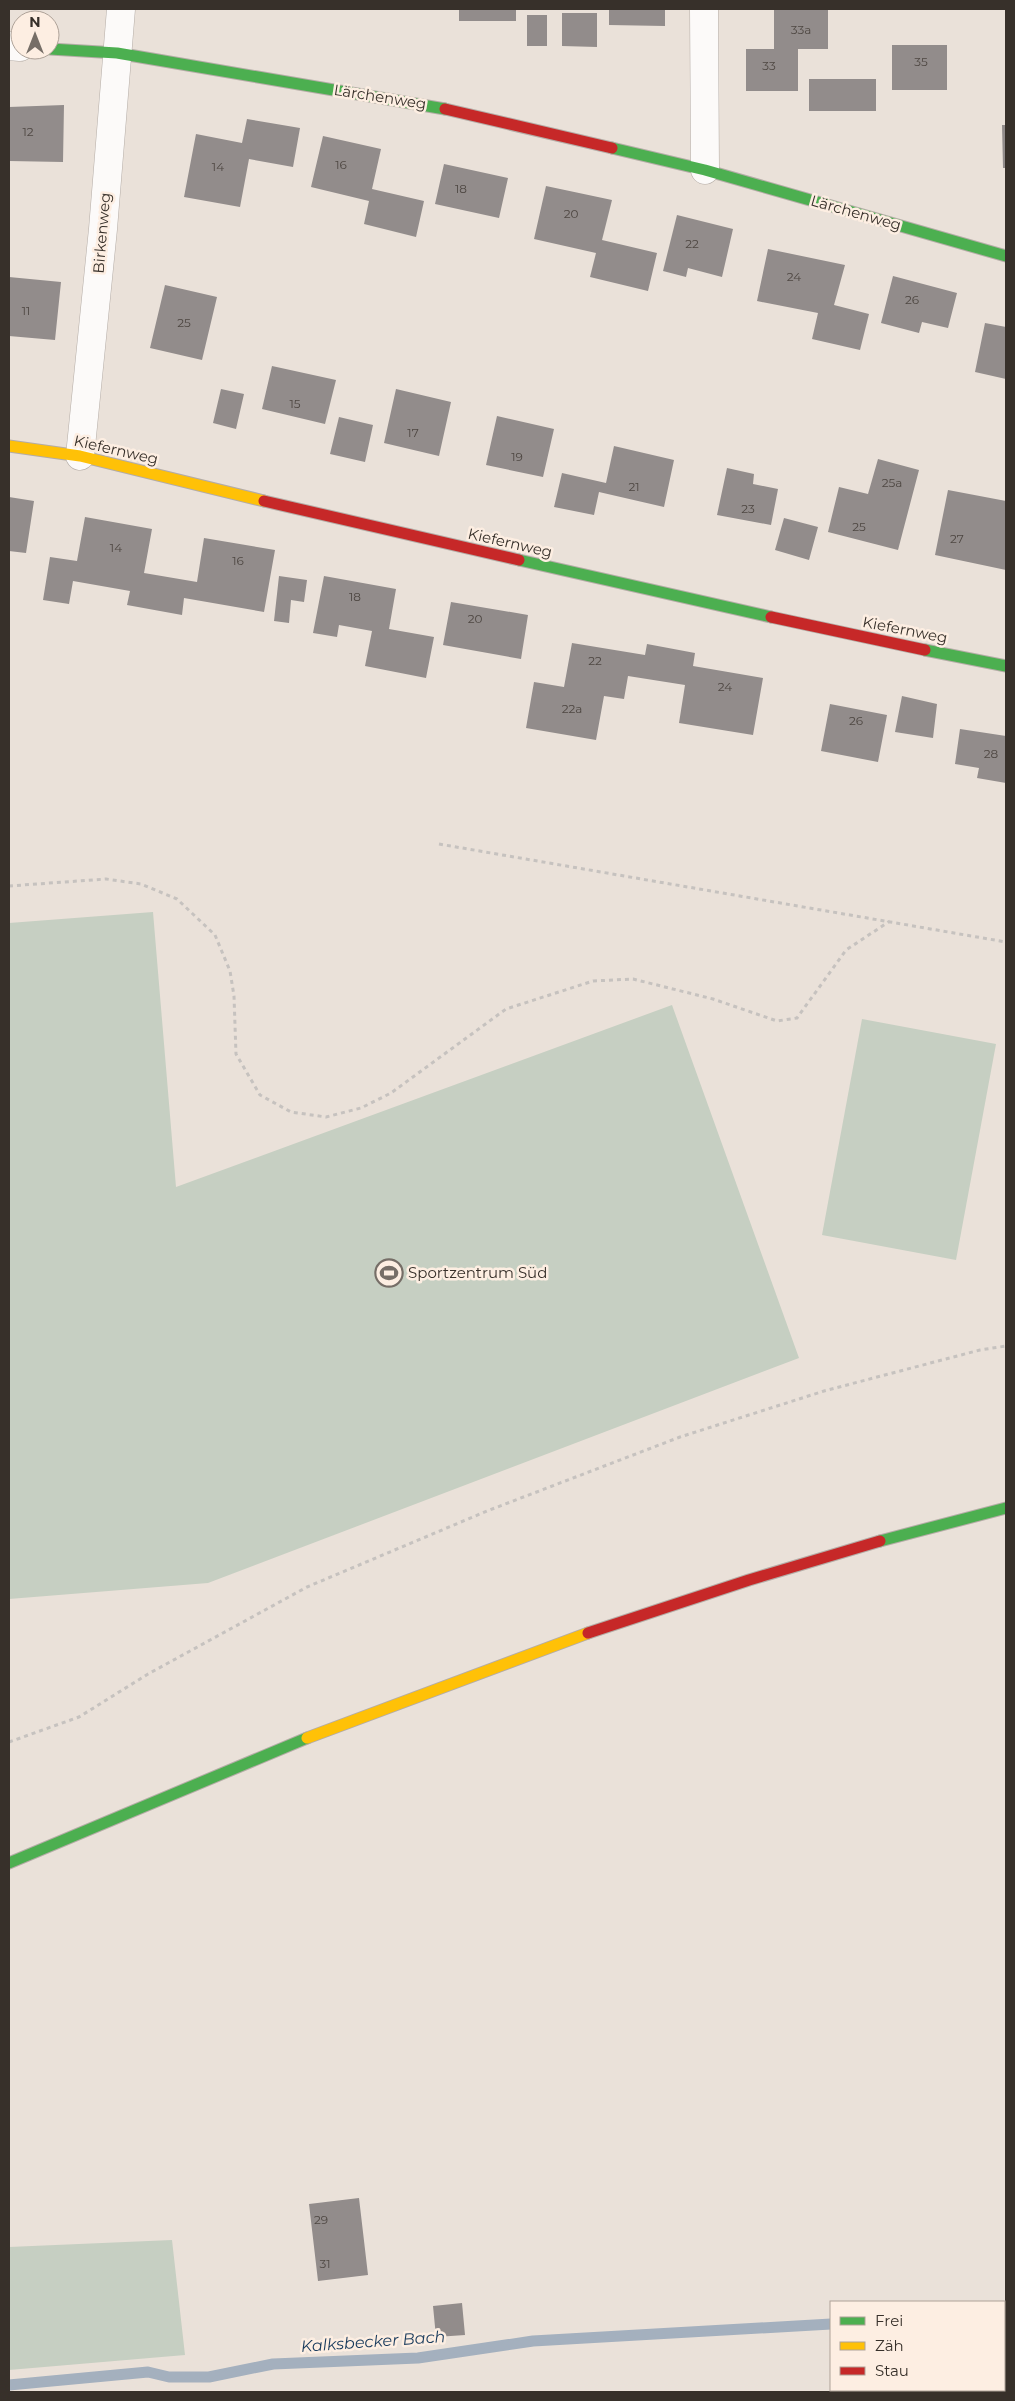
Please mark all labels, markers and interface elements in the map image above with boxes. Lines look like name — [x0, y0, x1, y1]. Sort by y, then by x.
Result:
north arrow — [10, 10, 60, 60]
text: N — [29, 13, 41, 31]
house number: 33a — [791, 22, 811, 37]
house number: 35 — [914, 54, 928, 69]
house number: 33 — [762, 58, 776, 73]
street label: Lärchenweg — [333, 80, 428, 113]
house number: 12 — [22, 124, 34, 139]
house number: 16 — [335, 157, 347, 172]
house number: 14 — [212, 159, 224, 174]
house number: 18 — [455, 181, 467, 196]
street label: Lärchenweg — [809, 191, 904, 235]
street label: Birkenweg — [88, 192, 115, 274]
house number: 20 — [564, 206, 578, 221]
house number: 22 — [685, 236, 699, 251]
house number: 24 — [787, 269, 801, 284]
house number: 26 — [905, 292, 919, 307]
house number: 11 — [22, 303, 30, 318]
house number: 25 — [177, 315, 191, 330]
house number: 15 — [289, 396, 301, 411]
house number: 17 — [407, 425, 419, 440]
street label: Kiefernweg — [72, 431, 160, 468]
house number: 19 — [511, 449, 523, 464]
house number: 25a — [882, 475, 902, 490]
house number: 21 — [628, 479, 640, 494]
house number: 23 — [741, 501, 755, 516]
house number: 25 — [852, 519, 866, 534]
street label: Kiefernweg — [466, 524, 554, 561]
house number: 27 — [950, 531, 964, 546]
house number: 14 — [110, 540, 122, 555]
house number: 16 — [232, 553, 244, 568]
house number: 18 — [349, 589, 361, 604]
house number: 20 — [468, 611, 482, 626]
street label: Kiefernweg — [861, 612, 949, 647]
house number: 22 — [588, 653, 602, 668]
house number: 24 — [718, 679, 732, 694]
house number: 22a — [562, 701, 582, 716]
house number: 26 — [849, 713, 863, 728]
house number: 28 — [984, 746, 999, 761]
sports icon: Sportzentrum Süd — [374, 1258, 404, 1288]
place label: Sportzentrum Süd — [408, 1263, 547, 1282]
house number: 29 — [314, 2212, 328, 2227]
house number: 31 — [319, 2256, 331, 2271]
legend — [830, 2301, 1005, 2391]
text: Frei — [875, 2311, 903, 2330]
water label: Kalksbecker Bach — [300, 2327, 446, 2356]
text: Zäh — [875, 2336, 904, 2355]
text: Stau — [875, 2361, 909, 2380]

